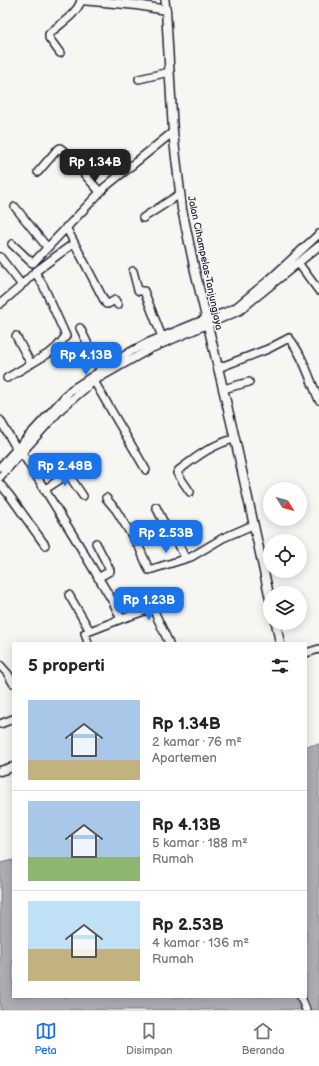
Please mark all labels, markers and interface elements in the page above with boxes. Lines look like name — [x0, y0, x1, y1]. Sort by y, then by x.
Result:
pin: Rp 1.34B — [54, 149, 136, 183]
text: Rp 1.34B — [69, 154, 121, 170]
street label: Jalan Cihampelas-Tanjungjaya — [185, 195, 225, 331]
pin: Rp 4.13B — [45, 342, 127, 376]
text: Rp 4.13B — [60, 347, 112, 363]
pin: Rp 2.48B — [24, 453, 106, 487]
text: Rp 2.48B — [37, 458, 93, 474]
north arrow — [263, 482, 307, 526]
map controls — [263, 482, 307, 630]
pin: Rp 2.53B — [125, 520, 207, 554]
text: Rp 2.53B — [139, 525, 193, 541]
button: locate — [263, 534, 307, 578]
button: layers — [263, 586, 307, 630]
pin: Rp 1.23B — [108, 587, 190, 621]
text: Rp 1.23B — [123, 592, 175, 608]
icon: filters — [269, 655, 291, 677]
text: 5 properti — [28, 656, 105, 676]
text: Rp 1.34B — [152, 714, 221, 734]
icon: home — [60, 716, 108, 764]
text: 2 kamar · 76 m² — [152, 734, 242, 750]
text: Apartemen — [152, 750, 217, 766]
text: Rp 4.13B — [152, 815, 221, 835]
icon: home — [60, 817, 108, 865]
text: 5 kamar · 188 m² — [152, 835, 248, 851]
text: Rumah — [152, 851, 194, 867]
text: Rp 2.53B — [152, 915, 224, 935]
icon: home — [60, 917, 108, 965]
text: 4 kamar · 136 m² — [152, 935, 249, 951]
text: Rumah — [152, 951, 194, 967]
tab: Peta — [35, 1020, 57, 1057]
tab: Disimpan — [126, 1020, 173, 1057]
tab: Beranda — [242, 1020, 284, 1057]

